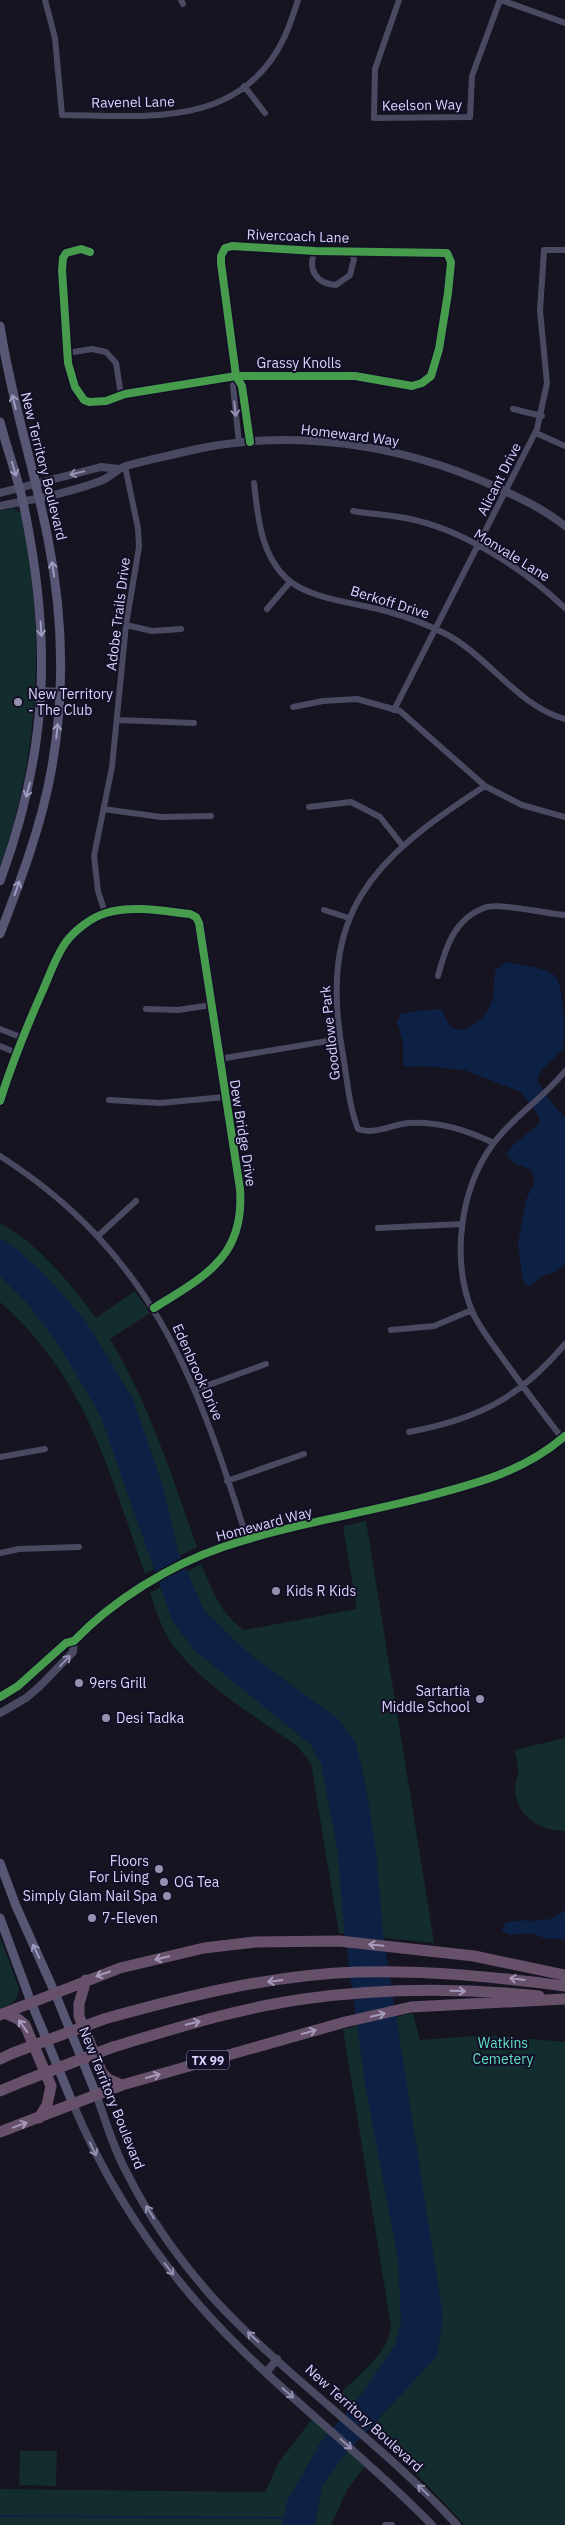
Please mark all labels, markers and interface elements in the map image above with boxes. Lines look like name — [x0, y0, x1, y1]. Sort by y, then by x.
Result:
street label: Ravenel Lane — [91, 92, 175, 112]
street label: Keelson Way — [382, 95, 462, 115]
street label: Rivercoach Lane — [246, 225, 350, 247]
street label: Grassy Knolls — [257, 354, 342, 372]
street label: New Territory Boulevard — [17, 390, 71, 542]
one-way arrow — [9, 395, 18, 411]
one-way arrow — [230, 401, 240, 417]
street label: Homeward Way — [300, 420, 400, 450]
street label: Alicant Drive — [473, 439, 525, 518]
one-way arrow — [9, 461, 19, 477]
one-way arrow — [70, 469, 86, 478]
street label: Monvale Lane — [471, 525, 554, 586]
street label: Adobe Trails Drive — [102, 556, 134, 672]
one-way arrow — [48, 561, 58, 577]
street label: Berkoff Drive — [348, 581, 432, 623]
one-way arrow — [37, 621, 46, 637]
place label: New Territory - The Club — [28, 685, 113, 719]
marker: New Territory - The Club — [12, 696, 24, 708]
one-way arrow — [52, 723, 62, 739]
one-way arrow — [22, 782, 32, 798]
one-way arrow — [13, 881, 23, 897]
street label: Goodlowe Park — [316, 984, 344, 1081]
street label: Dew Bridge Drive — [226, 1078, 260, 1188]
street label: Edenbrook Drive — [169, 1321, 227, 1423]
street label: Homeward Way — [214, 1503, 314, 1545]
place label: Kids R Kids — [286, 1582, 356, 1600]
marker: Kids R Kids — [270, 1585, 282, 1597]
one-way arrow — [58, 1655, 71, 1667]
place label: 9ers Grill — [89, 1674, 146, 1692]
marker: 9ers Grill — [73, 1677, 85, 1689]
place label: Sartartia Middle School — [381, 1682, 471, 1716]
marker: Sartartia Middle School — [474, 1693, 486, 1705]
place label: Desi Tadka — [116, 1709, 185, 1727]
marker: Desi Tadka — [100, 1712, 112, 1724]
place label: Floors For Living — [89, 1852, 150, 1886]
marker: Floors For Living — [153, 1863, 165, 1875]
place label: OG Tea — [174, 1873, 220, 1891]
marker: OG Tea — [158, 1876, 170, 1888]
place label: Simply Glam Nail Spa — [23, 1887, 158, 1905]
marker: Simply Glam Nail Spa — [161, 1890, 173, 1902]
place label: 7-Eleven — [102, 1909, 158, 1927]
marker: 7-Eleven — [86, 1912, 98, 1924]
one-way arrow — [369, 1940, 385, 1950]
one-way arrow — [31, 1944, 40, 1959]
one-way arrow — [154, 1953, 170, 1963]
one-way arrow — [96, 1970, 111, 1979]
one-way arrow — [509, 1974, 525, 1984]
one-way arrow — [267, 1977, 283, 1987]
one-way arrow — [450, 1986, 466, 1996]
one-way arrow — [370, 2010, 386, 2019]
one-way arrow — [185, 2017, 201, 2027]
one-way arrow — [18, 2019, 28, 2033]
street label: New Territory Boulevard — [75, 2024, 149, 2172]
one-way arrow — [300, 2027, 316, 2036]
park label: Watkins Cemetery — [472, 2034, 534, 2068]
road number: TX 99 — [187, 2050, 229, 2070]
one-way arrow — [144, 2071, 160, 2081]
one-way arrow — [12, 2120, 27, 2129]
one-way arrow — [88, 2141, 98, 2156]
one-way arrow — [145, 2206, 155, 2220]
one-way arrow — [163, 2262, 174, 2275]
one-way arrow — [247, 2331, 260, 2343]
street label: New Territory Boulevard — [301, 2360, 427, 2476]
one-way arrow — [281, 2387, 294, 2398]
one-way arrow — [339, 2438, 352, 2449]
one-way arrow — [417, 2484, 430, 2496]

